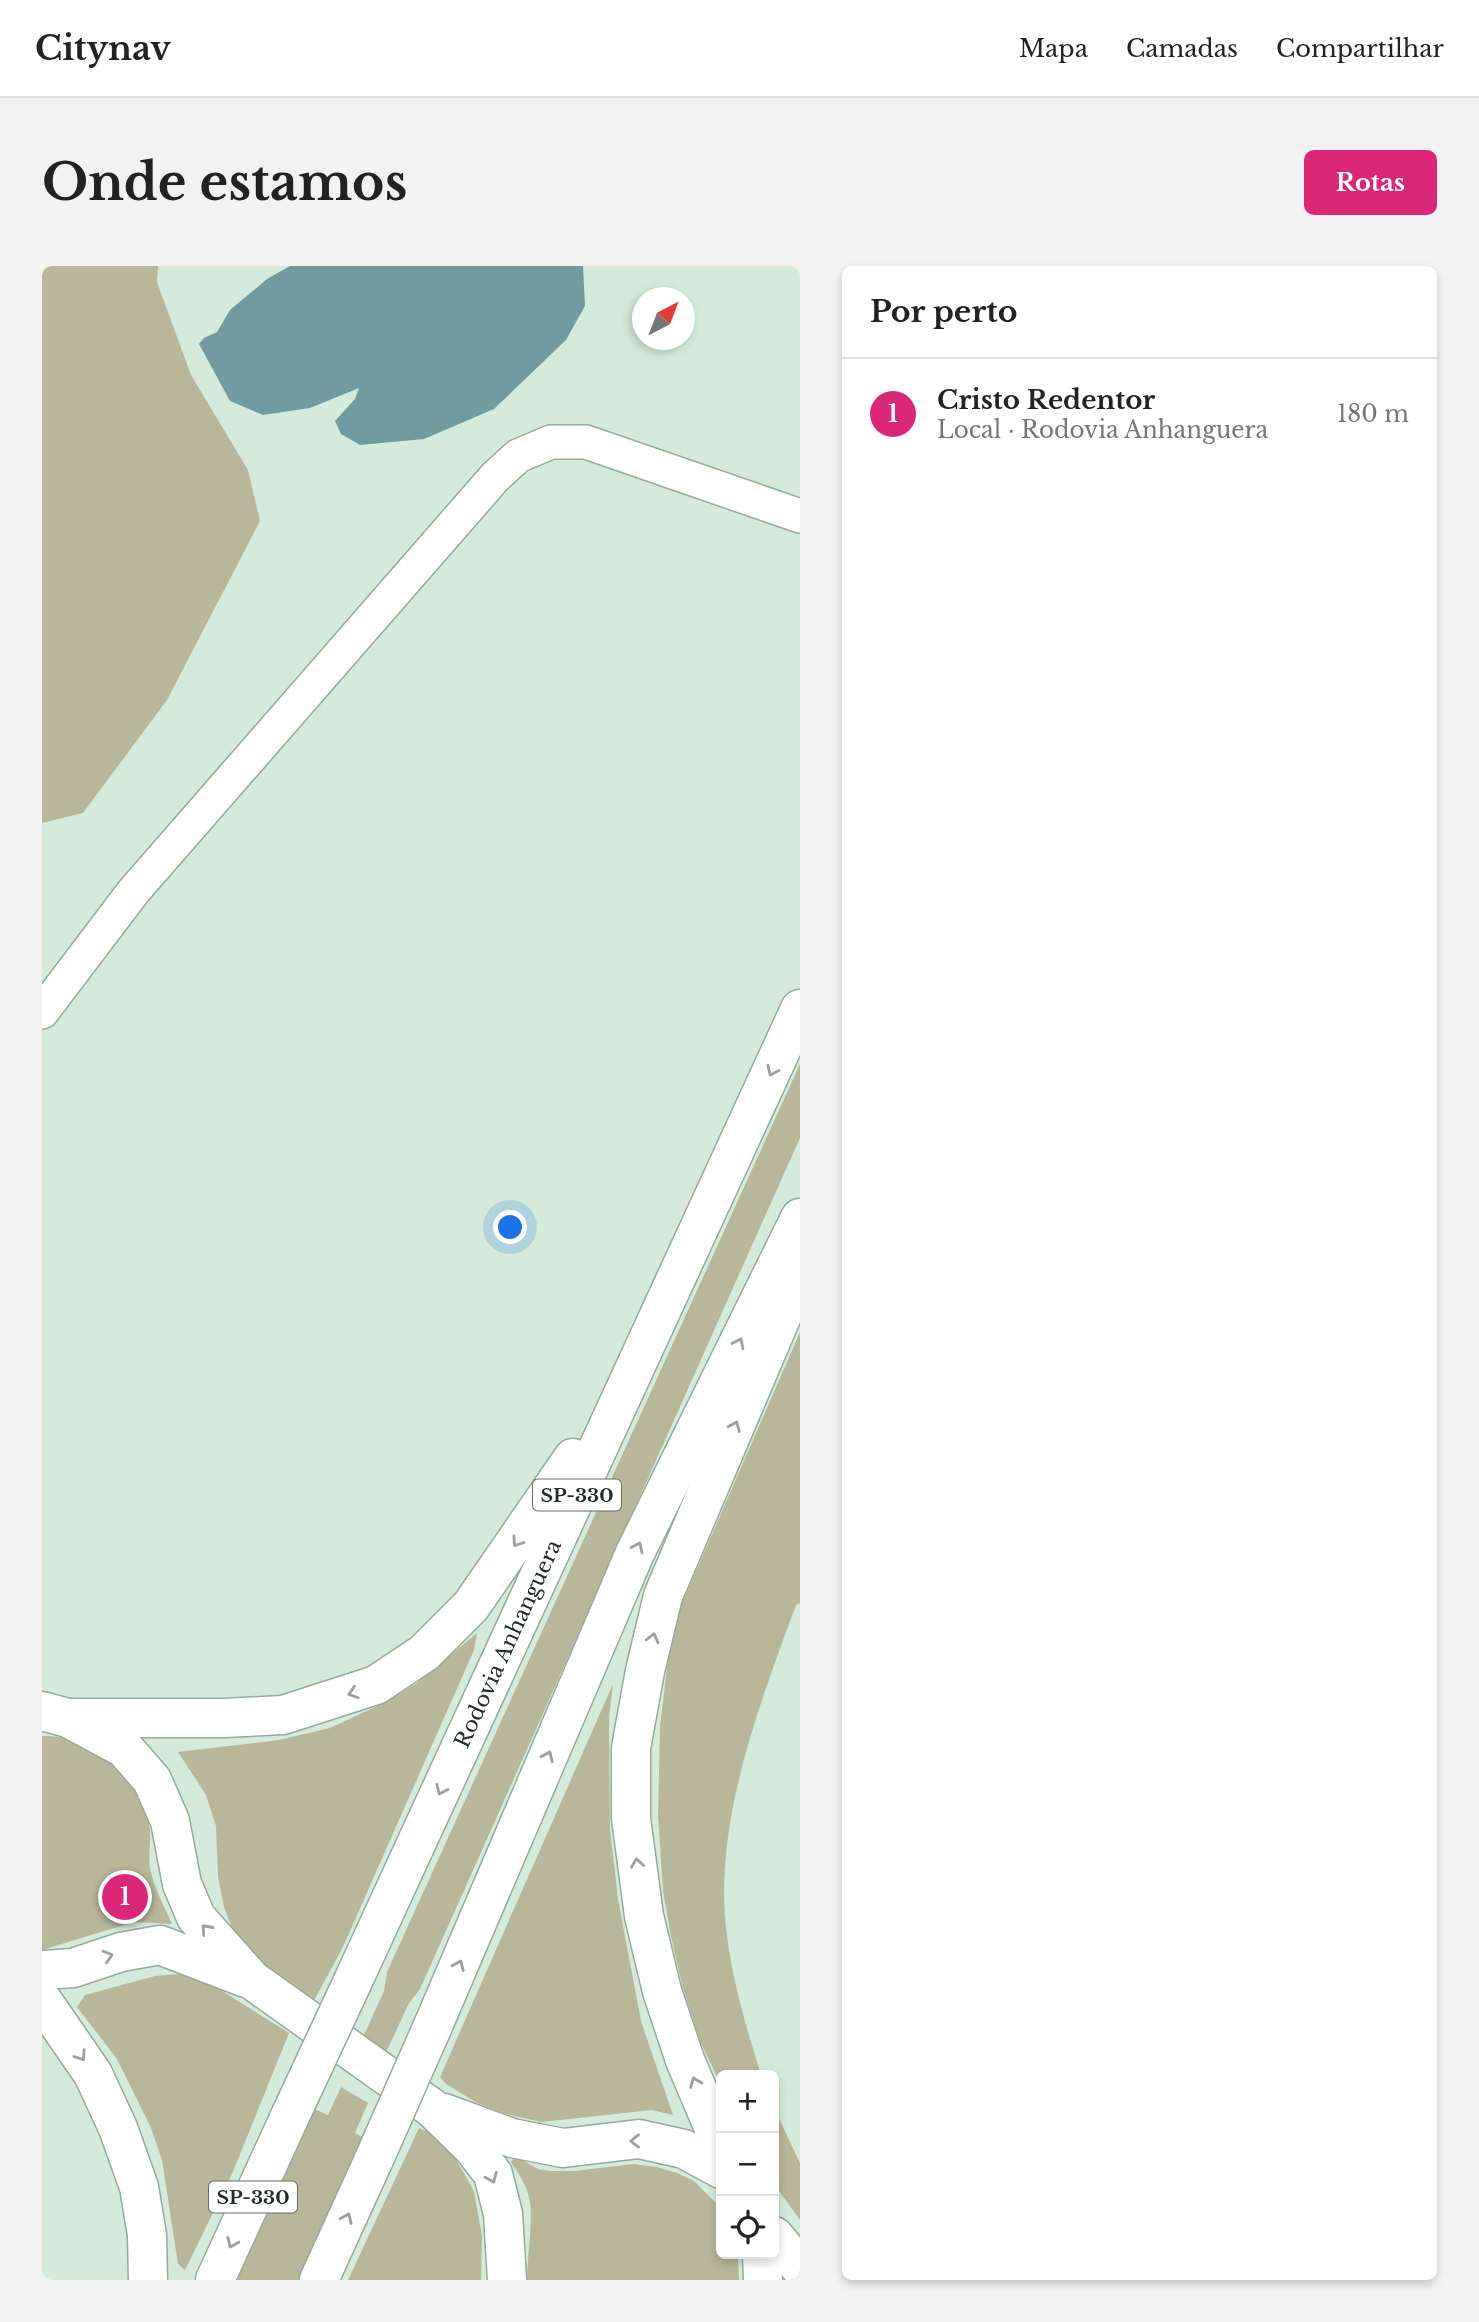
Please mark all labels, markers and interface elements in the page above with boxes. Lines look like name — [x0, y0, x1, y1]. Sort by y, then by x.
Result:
text: Citynav — [35, 28, 171, 69]
text: Mapa — [1019, 34, 1088, 63]
text: Camadas — [1126, 34, 1238, 63]
text: Compartilhar — [1276, 34, 1444, 63]
button: Rotas — [1304, 150, 1437, 215]
text: Onde estamos — [42, 152, 407, 213]
north arrow — [632, 287, 695, 350]
text: Por perto — [870, 293, 1018, 330]
text: Cristo Redentor — [937, 384, 1155, 416]
text: 1 — [888, 400, 898, 428]
text: 180 m — [1337, 400, 1409, 428]
text: Local · Rodovia Anhanguera — [937, 416, 1268, 444]
one-way arrow — [766, 1064, 780, 1076]
your location — [493, 1210, 527, 1244]
one-way arrow — [730, 1338, 744, 1350]
one-way arrow — [727, 1421, 741, 1434]
road number: SP-330 — [533, 1480, 621, 1511]
one-way arrow — [512, 1534, 525, 1547]
street label: Rodovia Anhanguera — [449, 1536, 567, 1752]
one-way arrow — [630, 1542, 644, 1554]
one-way arrow — [645, 1632, 659, 1644]
one-way arrow — [347, 1684, 359, 1699]
one-way arrow — [540, 1751, 554, 1763]
one-way arrow — [435, 1783, 449, 1795]
one-way arrow — [630, 1857, 645, 1869]
pin: 1 — [102, 1871, 148, 1923]
one-way arrow — [202, 1924, 214, 1937]
one-way arrow — [102, 1950, 114, 1965]
one-way arrow — [451, 1960, 465, 1972]
one-way arrow — [72, 2048, 85, 2061]
map controls — [716, 2070, 779, 2259]
button: + — [716, 2070, 779, 2133]
one-way arrow — [689, 2077, 703, 2089]
one-way arrow — [629, 2133, 639, 2149]
button: − — [716, 2133, 779, 2196]
one-way arrow — [484, 2171, 498, 2183]
road number: SP-330 — [209, 2181, 297, 2212]
button: locate — [716, 2196, 779, 2259]
one-way arrow — [339, 2213, 353, 2226]
one-way arrow — [226, 2236, 240, 2249]

